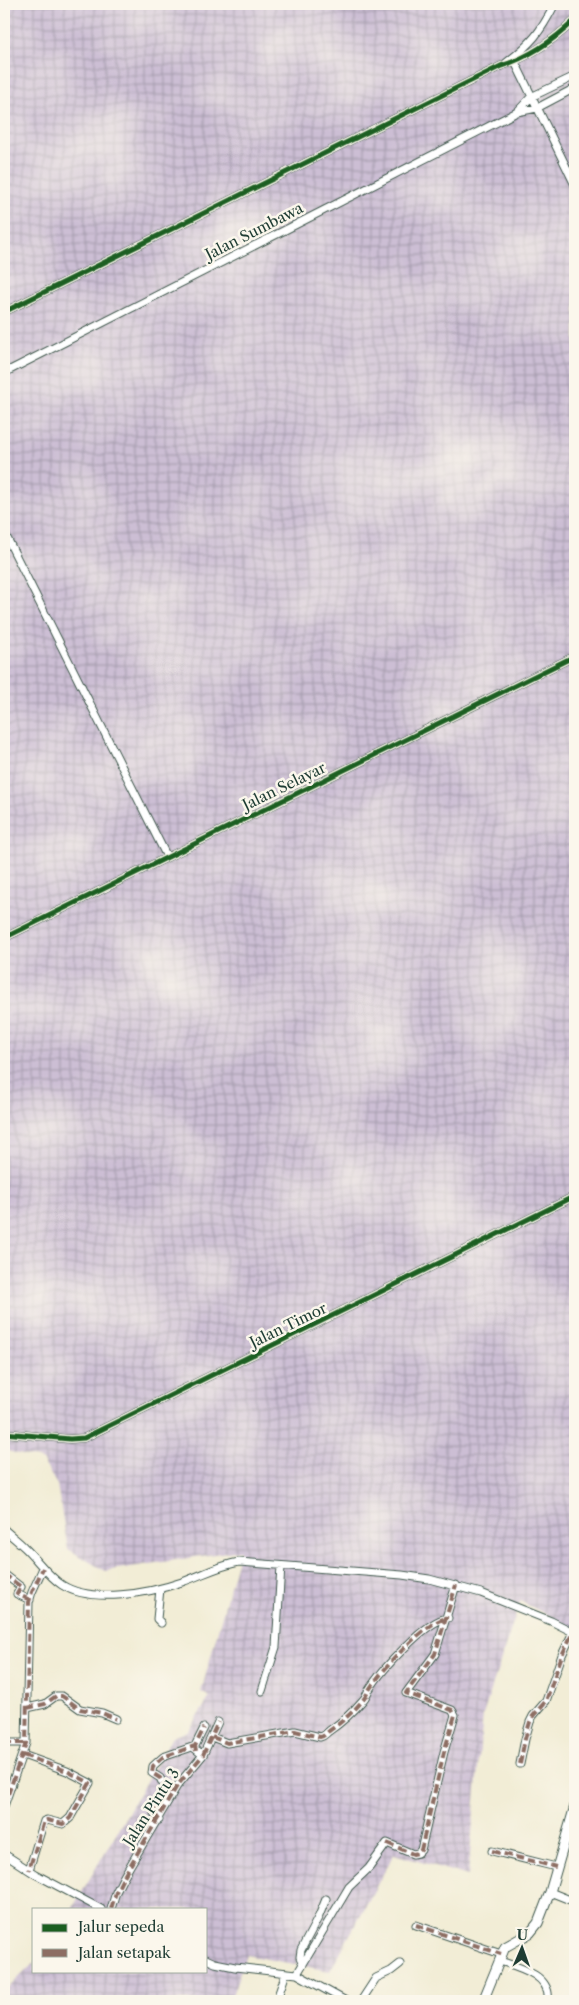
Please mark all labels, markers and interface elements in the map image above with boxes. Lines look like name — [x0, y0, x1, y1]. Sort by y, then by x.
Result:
street label: Jalan Sumbawa — [200, 198, 306, 265]
street label: Jalan Selayar — [237, 757, 329, 815]
street label: Jalan Timor — [245, 1298, 330, 1353]
street label: Jalan Pintu 3 — [118, 1764, 183, 1851]
legend — [32, 1908, 208, 1972]
text: Jalur sepeda — [76, 1917, 164, 1936]
north arrow — [496, 1922, 546, 1972]
text: U — [516, 1926, 529, 1944]
text: Jalan setapak — [76, 1943, 172, 1962]

